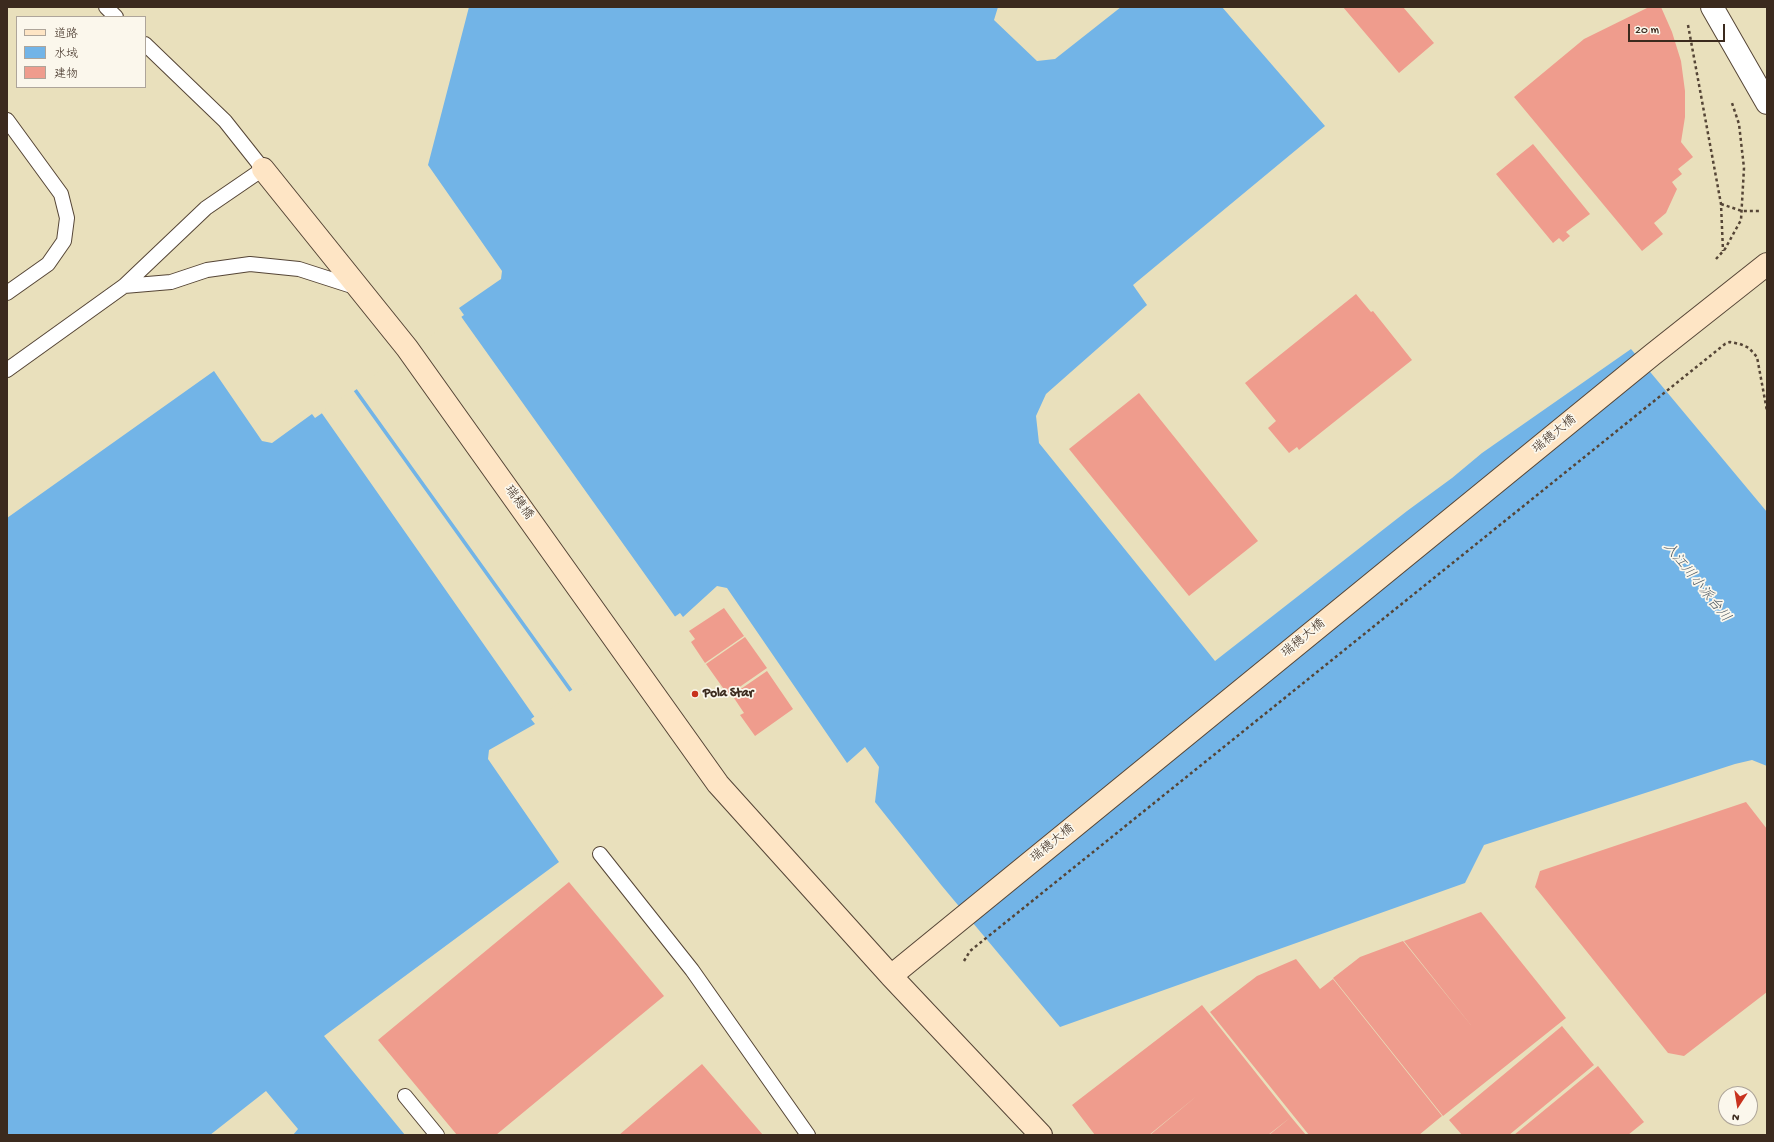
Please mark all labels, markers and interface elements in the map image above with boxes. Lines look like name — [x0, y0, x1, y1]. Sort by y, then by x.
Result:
legend — [16, 16, 146, 88]
scale bar — [1630, 16, 1727, 42]
text: 20 m — [1635, 24, 1659, 38]
text: 道路 — [54, 28, 78, 42]
text: 水域 — [54, 48, 78, 62]
text: 建物 — [54, 68, 78, 82]
street label: 瑞穂大橋 — [1530, 413, 1580, 457]
street label: 瑞穂橋 — [500, 483, 536, 523]
water label: 入江川小派台川 — [1659, 540, 1733, 626]
street label: 瑞穂大橋 — [1279, 617, 1329, 661]
place label: Pola Star — [703, 686, 753, 702]
marker: Pola Star — [690, 689, 700, 699]
street label: 瑞穂大橋 — [1028, 822, 1078, 866]
north arrow — [1718, 1086, 1758, 1126]
text: N — [1731, 1110, 1740, 1123]

